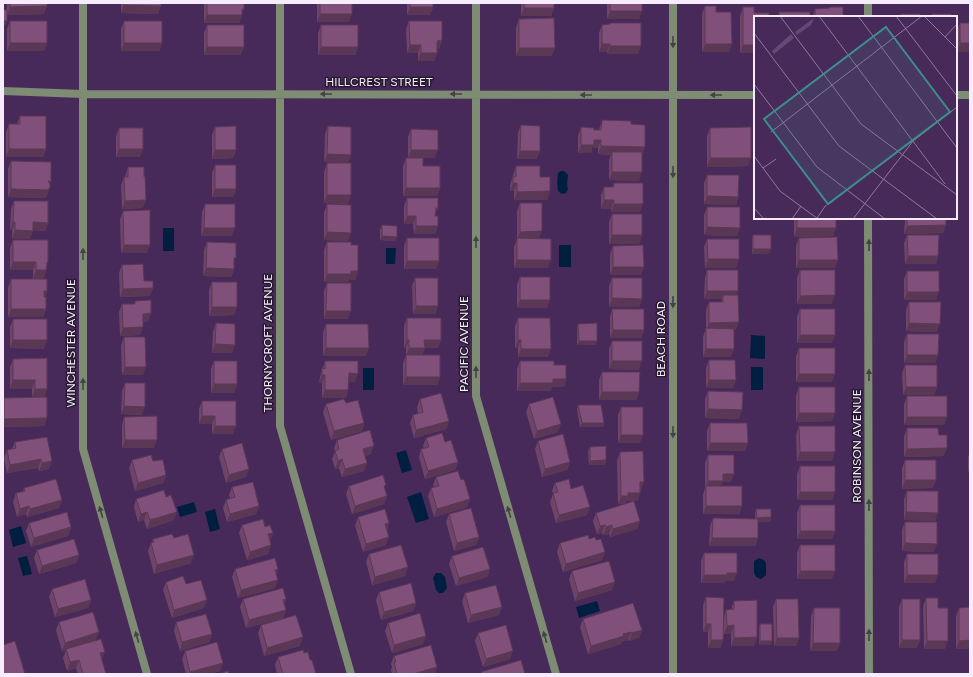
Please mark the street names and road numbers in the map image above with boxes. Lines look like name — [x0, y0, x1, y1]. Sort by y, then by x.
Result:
street label: HILLCREST STREET — [325, 75, 433, 89]
street label: THORNYCROFT AVENUE — [261, 274, 275, 412]
street label: WINCHESTER AVENUE — [64, 279, 78, 407]
street label: PACIFIC AVENUE — [457, 296, 471, 392]
street label: BEACH ROAD — [654, 301, 668, 377]
street label: ROBINSON AVENUE — [850, 389, 864, 503]

